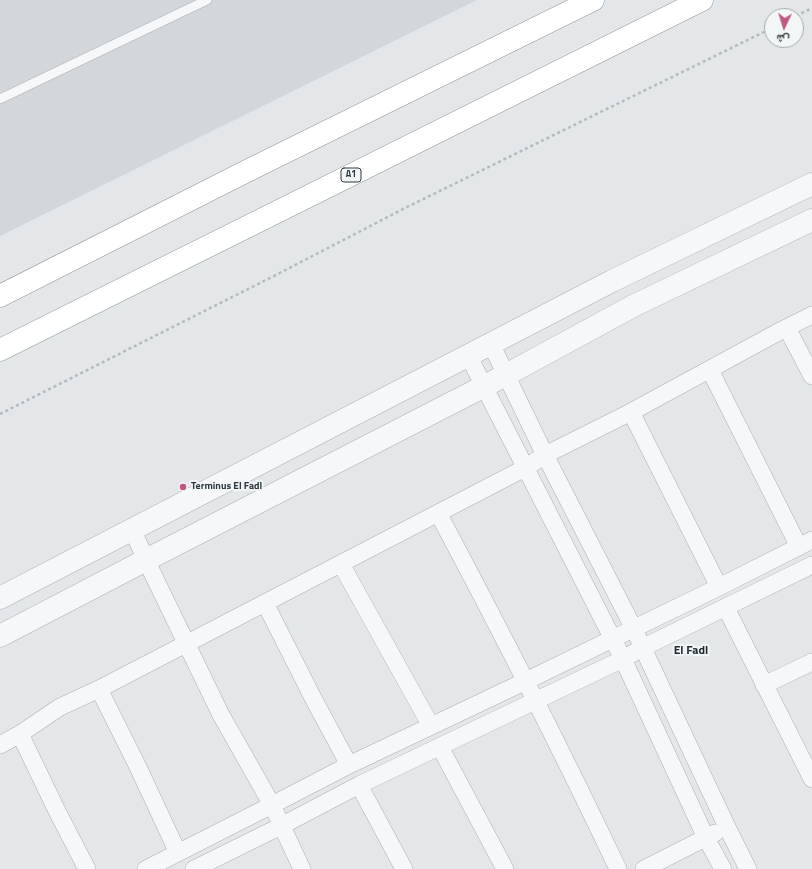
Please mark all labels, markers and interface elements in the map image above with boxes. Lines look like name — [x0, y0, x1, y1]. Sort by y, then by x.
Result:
north arrow — [764, 8, 804, 48]
text: ش — [776, 31, 790, 47]
road number: A1 — [341, 168, 361, 182]
place label: Terminus El Fadl — [191, 481, 262, 493]
marker: Terminus El Fadl — [178, 482, 188, 492]
district label: El Fadl — [674, 644, 708, 658]

